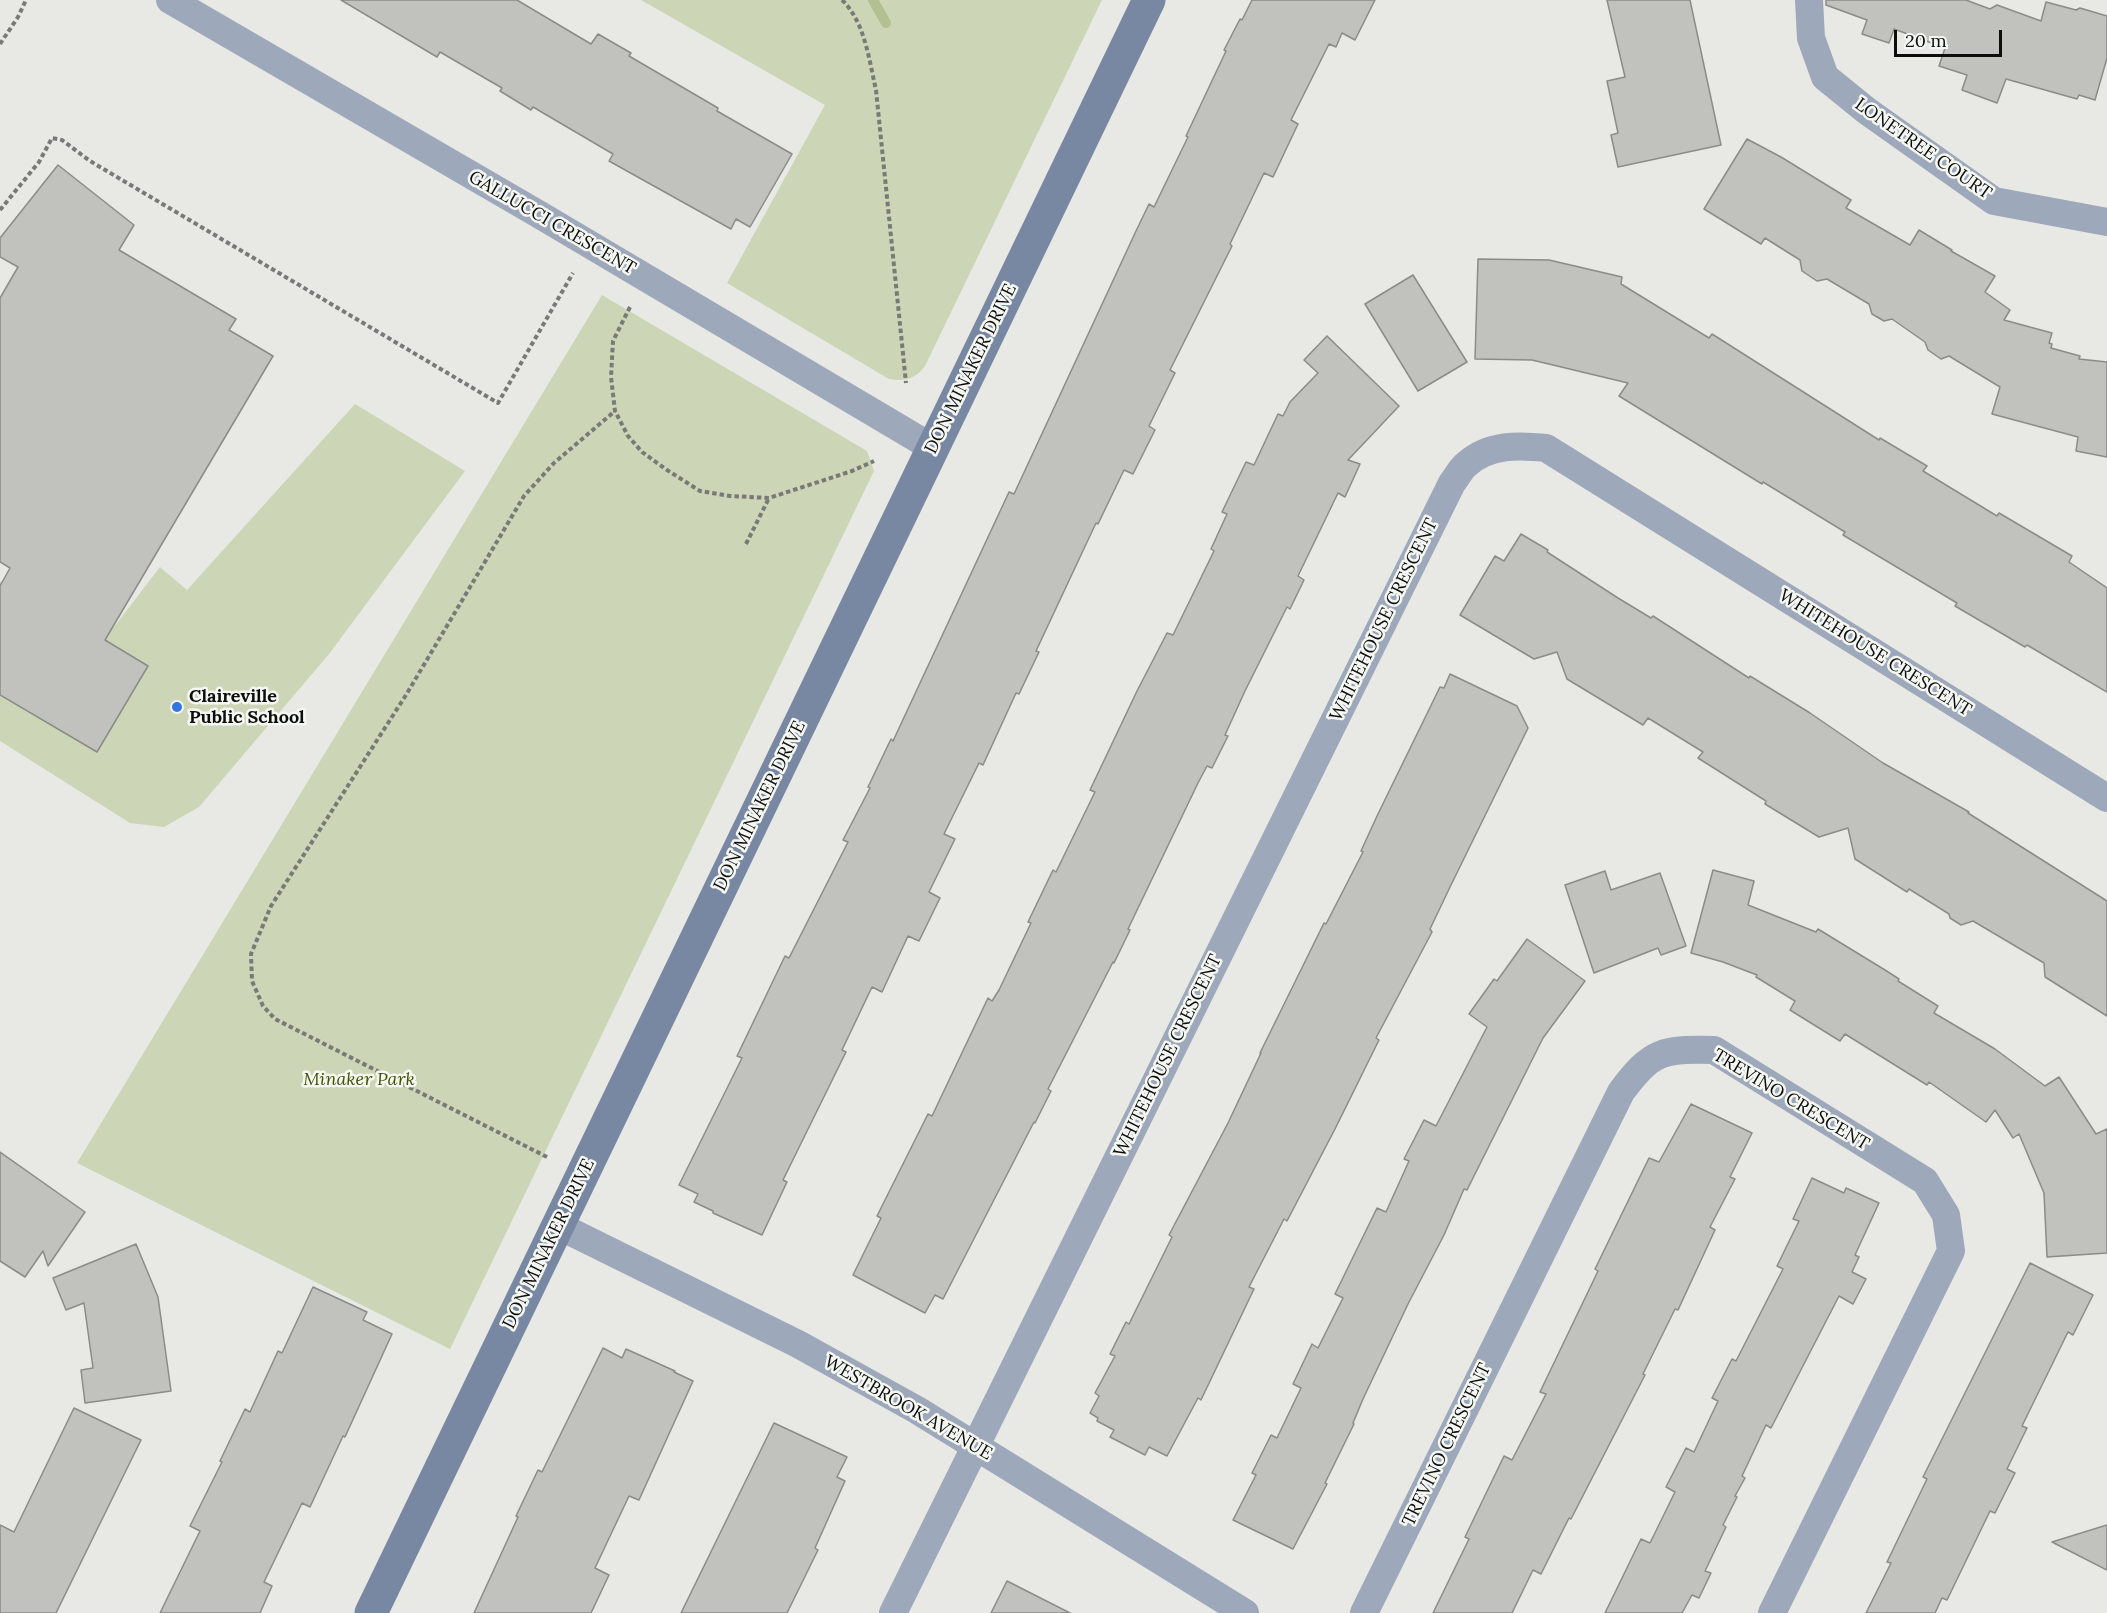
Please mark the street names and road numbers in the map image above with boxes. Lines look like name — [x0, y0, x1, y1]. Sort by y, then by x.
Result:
street label: LONETREE COURT — [1850, 94, 1996, 204]
street label: GALLUCCI CRESCENT — [465, 166, 639, 280]
street label: DON MINAKER DRIVE — [920, 280, 1022, 458]
street label: WHITEHOUSE CRESCENT — [1325, 515, 1443, 725]
street label: WHITEHOUSE CRESCENT — [1775, 585, 1975, 721]
street label: DON MINAKER DRIVE — [709, 717, 811, 895]
street label: WHITEHOUSE CRESCENT — [1109, 951, 1227, 1161]
street label: TREVINO CRESCENT — [1709, 1045, 1873, 1155]
street label: DON MINAKER DRIVE — [498, 1155, 600, 1333]
street label: WESTBROOK AVENUE — [820, 1351, 996, 1465]
street label: TREVINO CRESCENT — [1398, 1360, 1496, 1530]

